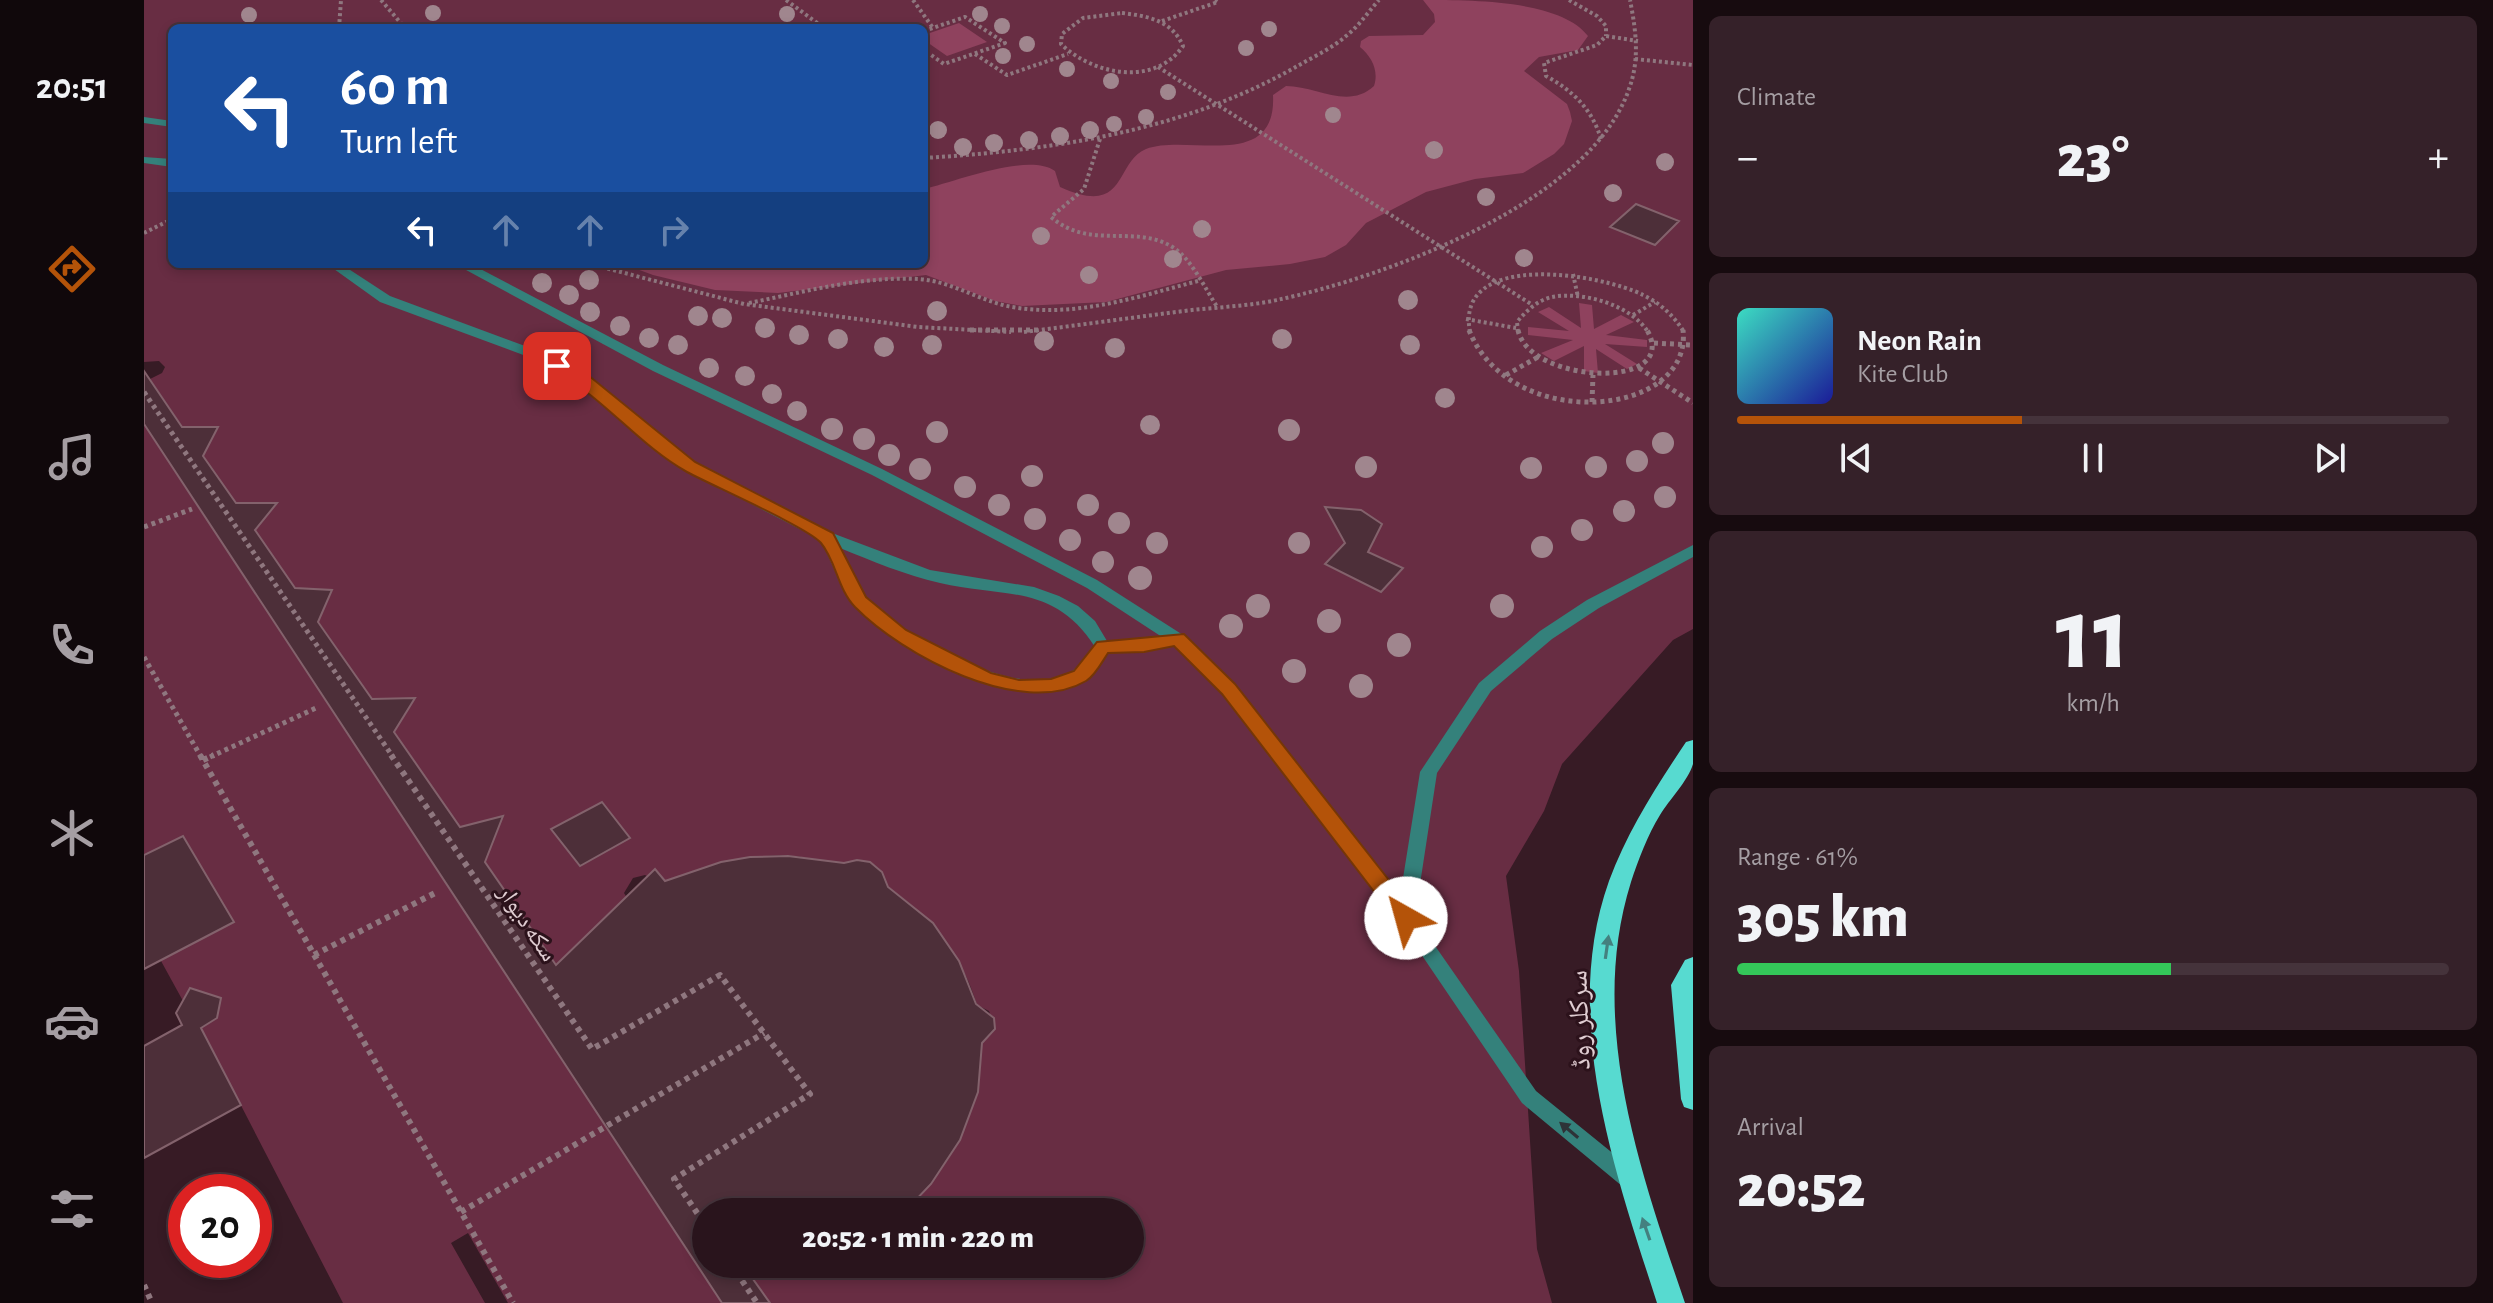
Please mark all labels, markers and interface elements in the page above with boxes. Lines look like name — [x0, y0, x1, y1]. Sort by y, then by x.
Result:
icon: left — [208, 56, 312, 160]
text: 60 m — [340, 59, 450, 115]
text: 20:51 — [36, 69, 108, 105]
text: Climate — [1737, 84, 1816, 110]
text: Turn left — [340, 124, 457, 160]
text: 23° — [2057, 128, 2129, 188]
text: − — [1737, 136, 1758, 180]
text: + — [2428, 136, 2449, 180]
icon: left — [400, 208, 444, 252]
icon: ahead — [484, 208, 528, 252]
icon: ahead — [568, 208, 612, 252]
icon: right — [652, 208, 696, 252]
icon: directions — [44, 241, 100, 297]
text: Neon Rain — [1857, 326, 1982, 356]
pin — [523, 332, 591, 400]
icon: arrive — [535, 344, 579, 388]
text: Kite Club — [1857, 361, 1948, 387]
icon: music — [44, 429, 100, 485]
icon: previous — [1834, 436, 1878, 480]
icon: pause — [2071, 436, 2115, 480]
icon: next — [2308, 436, 2352, 480]
text: 11 — [2056, 584, 2130, 688]
icon: phone — [44, 617, 100, 673]
text: km/h — [2066, 690, 2120, 716]
icon: climate — [44, 805, 100, 861]
text: Range · 61% — [1737, 844, 1858, 870]
position arrow — [1364, 876, 1448, 960]
street label: سکه دیوار — [492, 880, 561, 966]
text: 305 km — [1737, 888, 1909, 948]
one-way arrow — [1601, 934, 1614, 959]
street label: سرکلر روڈ — [1564, 970, 1596, 1070]
icon: car — [44, 993, 100, 1049]
text: Arrival — [1737, 1114, 1804, 1140]
one-way arrow — [1558, 1121, 1579, 1138]
text: 20:52 — [1737, 1158, 1866, 1218]
speed limit sign: 20 — [168, 1174, 272, 1278]
icon: filters — [44, 1181, 100, 1237]
one-way arrow — [1639, 1217, 1652, 1241]
text: 20:52 · 1 min · 220 m — [802, 1223, 1034, 1253]

